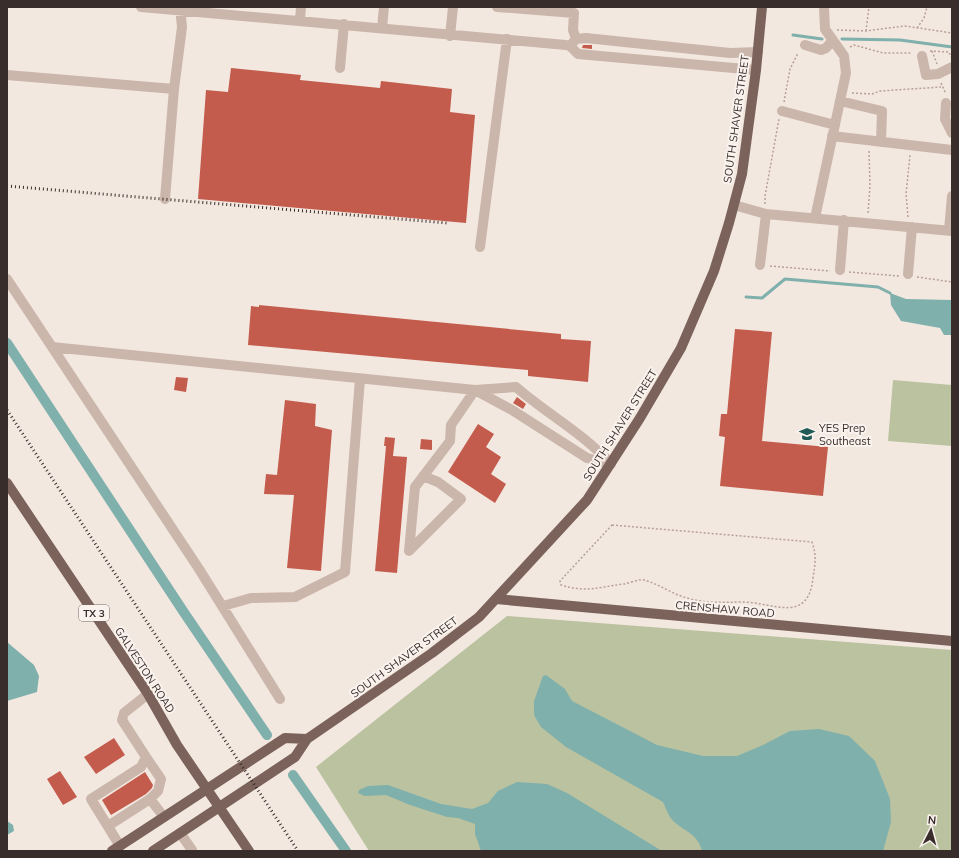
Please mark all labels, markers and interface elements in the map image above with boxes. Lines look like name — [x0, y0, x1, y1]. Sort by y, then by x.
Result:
street label: SOUTH SHAVER STREET — [720, 54, 752, 184]
street label: SOUTH SHAVER STREET — [580, 366, 660, 483]
place label: YES Prep Southeast — [818, 421, 871, 448]
school or university icon: YES Prep Southeast — [798, 425, 816, 443]
street label: CRENSHAW ROAD — [675, 598, 775, 620]
road number: TX 3 — [79, 605, 109, 621]
street label: SOUTH SHAVER STREET — [348, 613, 461, 701]
street label: GALVESTON ROAD — [112, 624, 178, 716]
north arrow — [911, 810, 951, 850]
text: N — [927, 813, 937, 827]

